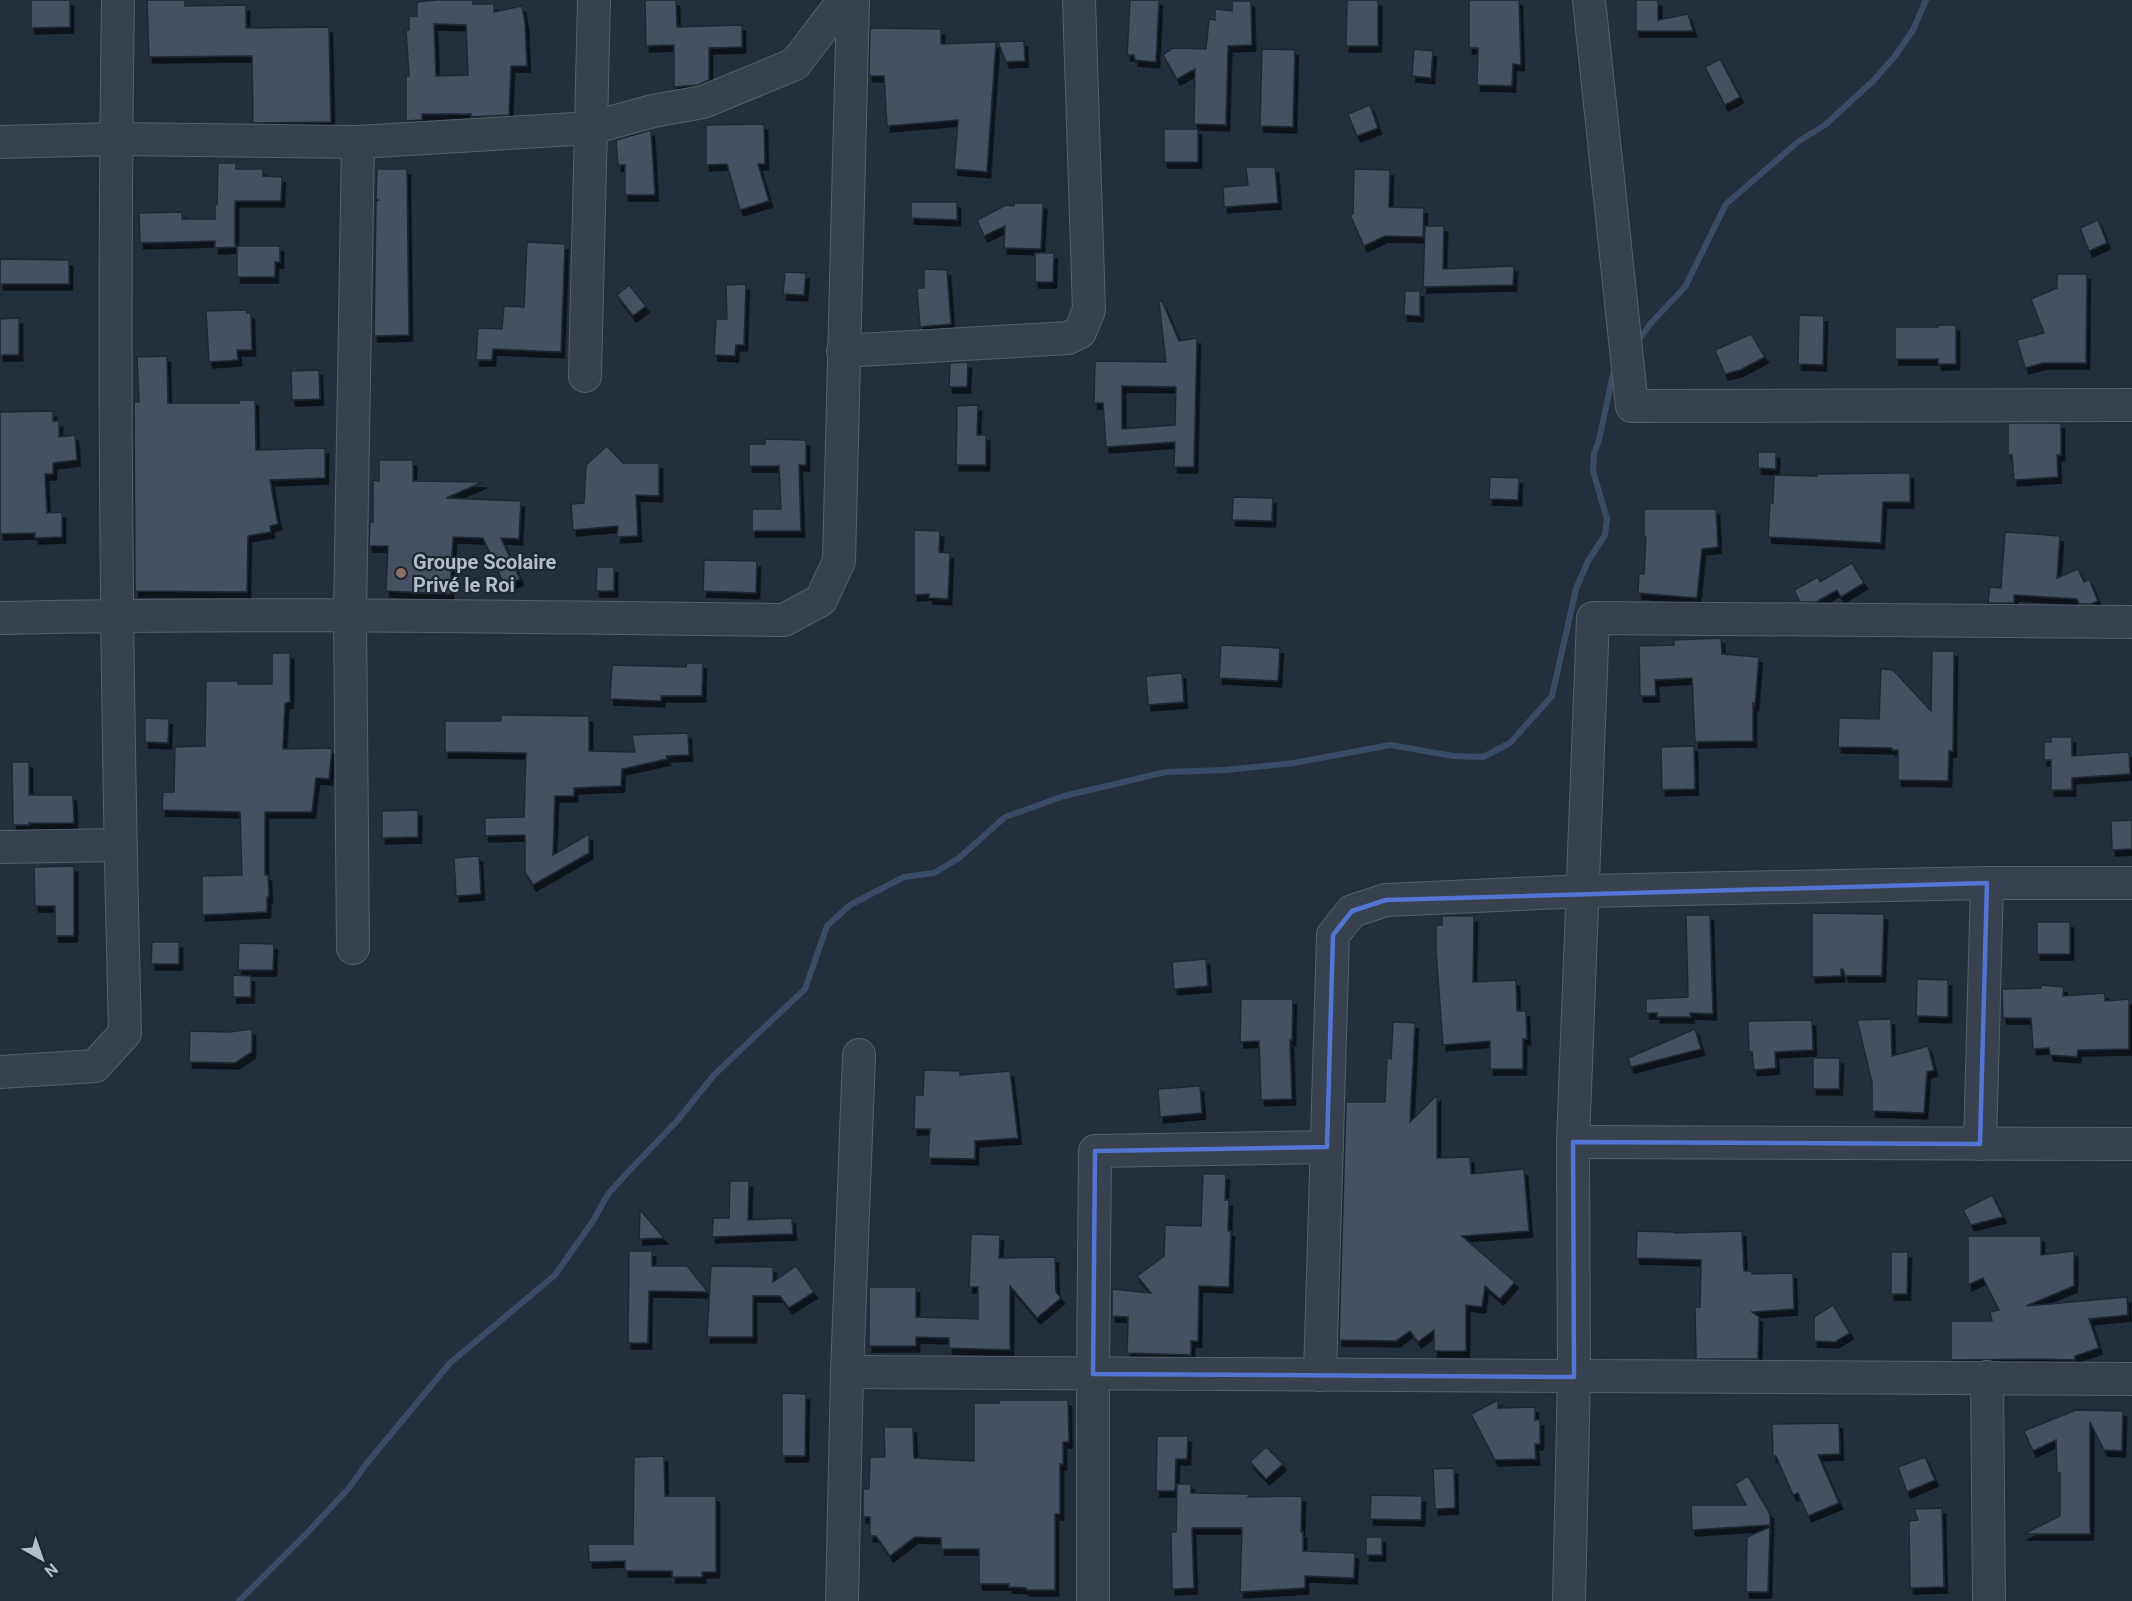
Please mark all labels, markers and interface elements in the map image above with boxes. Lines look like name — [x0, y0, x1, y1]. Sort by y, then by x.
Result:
place label: Groupe Scolaire Privé le Roi — [413, 550, 557, 597]
marker: Groupe Scolaire Privé le Roi — [394, 566, 408, 580]
north arrow — [12, 1529, 72, 1589]
text: N — [41, 1559, 62, 1581]

